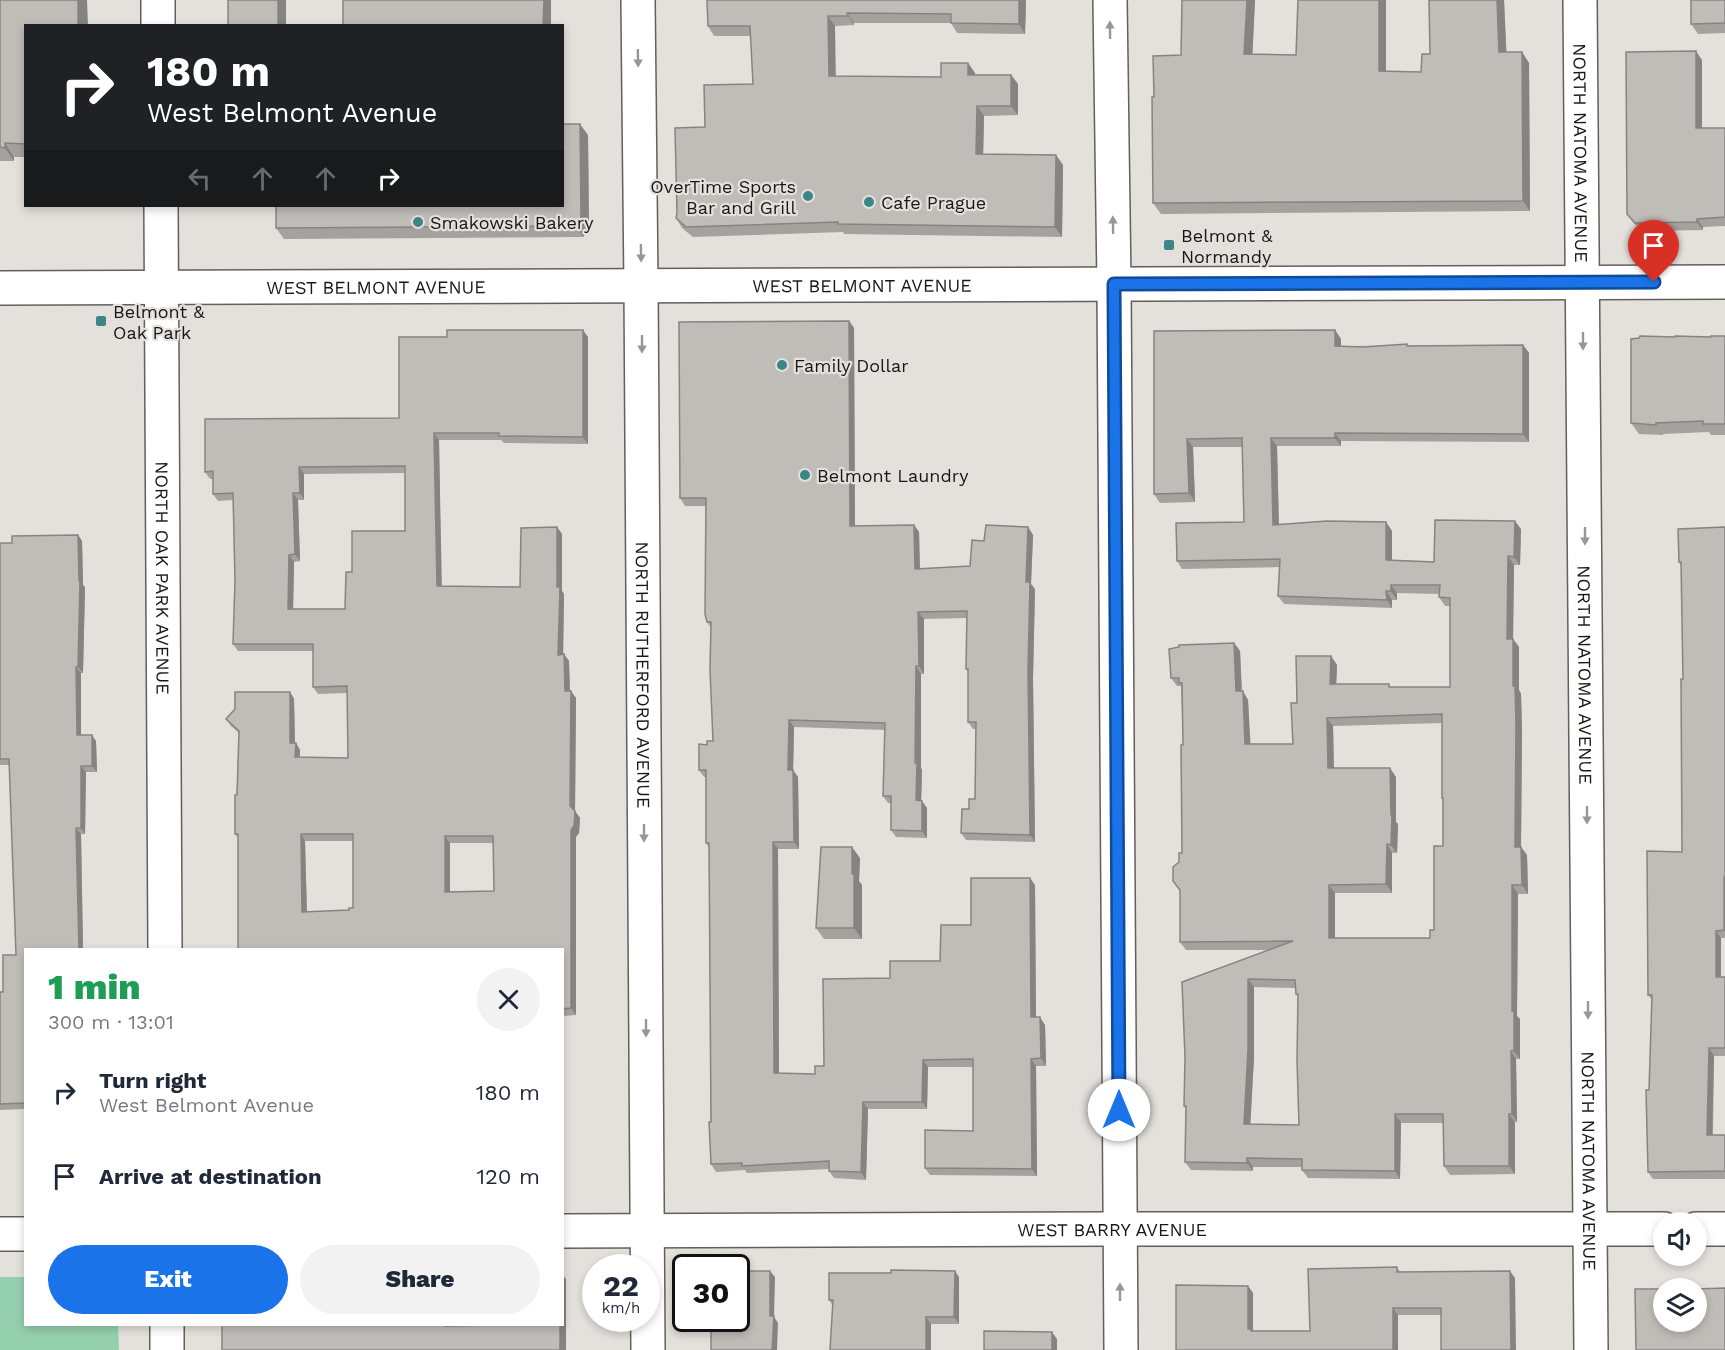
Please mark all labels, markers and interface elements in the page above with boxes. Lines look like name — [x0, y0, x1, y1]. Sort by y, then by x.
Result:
one-way arrow — [1106, 21, 1115, 40]
street label: NORTH NATOMA AVENUE — [1570, 43, 1593, 263]
text: 180 m — [147, 47, 270, 96]
icon: right — [48, 48, 126, 126]
one-way arrow — [633, 49, 643, 68]
text: West Belmont Avenue — [147, 97, 437, 129]
icon: left — [183, 162, 216, 195]
icon: ahead — [246, 162, 279, 195]
icon: ahead — [309, 162, 342, 195]
icon: right — [372, 162, 405, 195]
place label: OverTime Sports Bar and Grill — [650, 176, 796, 218]
marker: OverTime Sports Bar and Grill — [801, 189, 815, 203]
place label: Cafe Prague — [881, 192, 986, 213]
marker: Cafe Prague — [862, 195, 876, 209]
place label: Smakowski Bakery — [430, 212, 594, 233]
marker: Smakowski Bakery — [411, 215, 425, 229]
one-way arrow — [1108, 216, 1118, 235]
pin — [1628, 220, 1679, 282]
place label: Belmont & Normandy — [1181, 225, 1273, 267]
icon: arrive — [1637, 229, 1670, 262]
marker: Belmont & Normandy — [1162, 238, 1176, 252]
one-way arrow — [636, 244, 646, 263]
street label: WEST BELMONT AVENUE — [752, 274, 972, 296]
street label: WEST BELMONT AVENUE — [266, 276, 486, 298]
place label: Belmont & Oak Park — [113, 301, 205, 343]
marker: Belmont & Oak Park — [94, 314, 108, 328]
one-way arrow — [1579, 331, 1588, 350]
one-way arrow — [637, 335, 647, 354]
place label: Family Dollar — [794, 355, 909, 376]
marker: Family Dollar — [775, 358, 789, 372]
street label: NORTH OAK PARK AVENUE — [152, 461, 174, 695]
place label: Belmont Laundry — [817, 465, 969, 486]
marker: Belmont Laundry — [798, 468, 812, 482]
one-way arrow — [1580, 526, 1590, 545]
street label: NORTH RUTHERFORD AVENUE — [632, 541, 655, 808]
street label: NORTH NATOMA AVENUE — [1574, 565, 1597, 785]
one-way arrow — [1582, 805, 1592, 824]
one-way arrow — [640, 824, 649, 843]
text: 1 min — [48, 966, 141, 1008]
button: close — [477, 968, 540, 1031]
one-way arrow — [1583, 1000, 1593, 1019]
text: 300 m · 13:01 — [48, 1010, 174, 1034]
one-way arrow — [641, 1019, 651, 1038]
street label: NORTH NATOMA AVENUE — [1578, 1051, 1601, 1271]
text: Turn right — [99, 1068, 206, 1093]
icon: right — [48, 1076, 81, 1109]
position arrow — [1087, 1078, 1151, 1142]
text: 180 m — [476, 1080, 540, 1105]
text: West Belmont Avenue — [99, 1093, 314, 1117]
icon: arrive — [48, 1160, 81, 1193]
text: Arrive at destination — [99, 1164, 322, 1189]
text: 120 m — [476, 1164, 540, 1189]
map controls — [1653, 1212, 1707, 1332]
button: sound — [1653, 1212, 1707, 1266]
street label: WEST BARRY AVENUE — [1017, 1218, 1207, 1240]
button: Exit — [48, 1245, 288, 1314]
button: Share — [300, 1245, 540, 1314]
speed limit sign: 30 — [672, 1254, 750, 1332]
text: 22 — [603, 1268, 639, 1303]
button: layers — [1653, 1278, 1707, 1332]
one-way arrow — [1115, 1282, 1125, 1301]
text: km/h — [602, 1299, 640, 1317]

